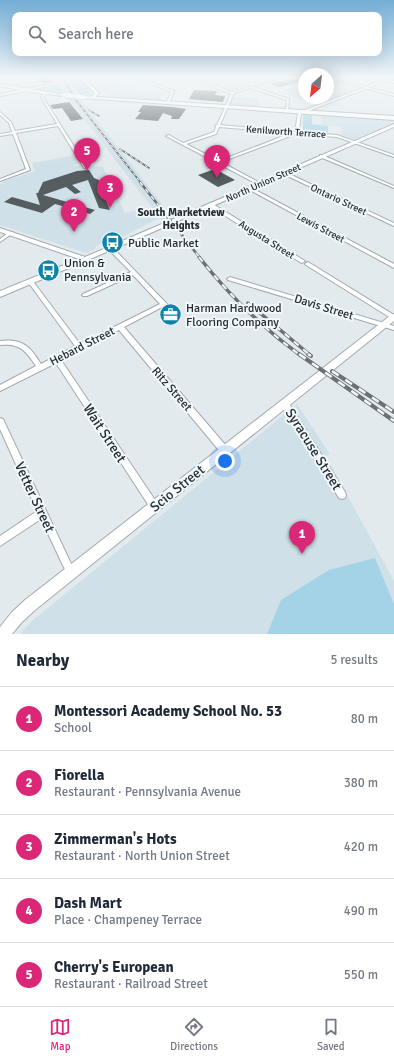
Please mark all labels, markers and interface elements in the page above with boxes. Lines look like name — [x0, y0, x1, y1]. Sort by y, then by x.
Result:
search box — [12, 12, 382, 56]
icon: search — [26, 23, 48, 45]
text: Search here — [58, 25, 134, 43]
north arrow — [298, 68, 334, 104]
street label: Kenilworth Terrace — [245, 123, 326, 141]
pin: 5 — [74, 138, 100, 171]
pin: 4 — [204, 145, 230, 178]
street label: North Union Street — [224, 161, 303, 205]
pin: 3 — [97, 175, 123, 208]
street label: Ontario Street — [309, 182, 369, 218]
pin: 2 — [61, 199, 87, 232]
district label: South Marketview Heights — [137, 206, 225, 232]
street label: Lewis Street — [295, 210, 347, 246]
street label: Augusta Street — [236, 218, 297, 262]
bus stop icon: Public Market — [100, 230, 126, 256]
place label: Public Market — [128, 236, 199, 251]
place label: Union & Pennsylvania — [64, 256, 131, 285]
bus stop icon: Union & Pennsylvania — [36, 257, 62, 283]
street label: Davis Street — [292, 291, 355, 324]
place label: Harman Hardwood Flooring Company — [186, 301, 282, 330]
office icon: Harman Hardwood Flooring Company — [157, 302, 183, 328]
street label: Hebard Street — [47, 324, 117, 369]
street label: Ritz Street — [148, 364, 195, 415]
street label: Wait Street — [79, 401, 130, 466]
street label: Syracuse Street — [282, 405, 345, 493]
your location — [215, 451, 235, 471]
street label: Vetter Street — [11, 459, 58, 535]
street label: Scio Street — [147, 461, 208, 515]
pin: 1 — [289, 521, 315, 554]
text: Nearby — [16, 650, 69, 671]
text: 5 results — [330, 652, 378, 668]
text: Montessori Academy School No. 53 — [54, 702, 282, 720]
text: 1 — [25, 711, 33, 727]
text: 80 m — [351, 711, 378, 727]
text: School — [54, 720, 92, 736]
text: Fiorella — [54, 766, 105, 784]
text: 2 — [25, 775, 33, 791]
text: 380 m — [344, 775, 378, 791]
text: Restaurant · Pennsylvania Avenue — [54, 784, 241, 800]
text: Zimmerman's Hots — [54, 830, 177, 848]
text: 3 — [25, 839, 33, 855]
text: 420 m — [344, 839, 378, 855]
text: Restaurant · North Union Street — [54, 848, 230, 864]
text: Dash Mart — [54, 894, 122, 912]
text: 4 — [25, 903, 33, 919]
text: 490 m — [344, 903, 378, 919]
text: Place · Champeney Terrace — [54, 912, 202, 928]
text: Cherry's European — [54, 958, 174, 976]
text: 5 — [25, 967, 33, 983]
text: 550 m — [344, 967, 378, 983]
text: Restaurant · Railroad Street — [54, 976, 208, 992]
tab: Map — [49, 1016, 71, 1053]
tab: Directions — [170, 1016, 218, 1053]
tab: Saved — [317, 1016, 345, 1053]

